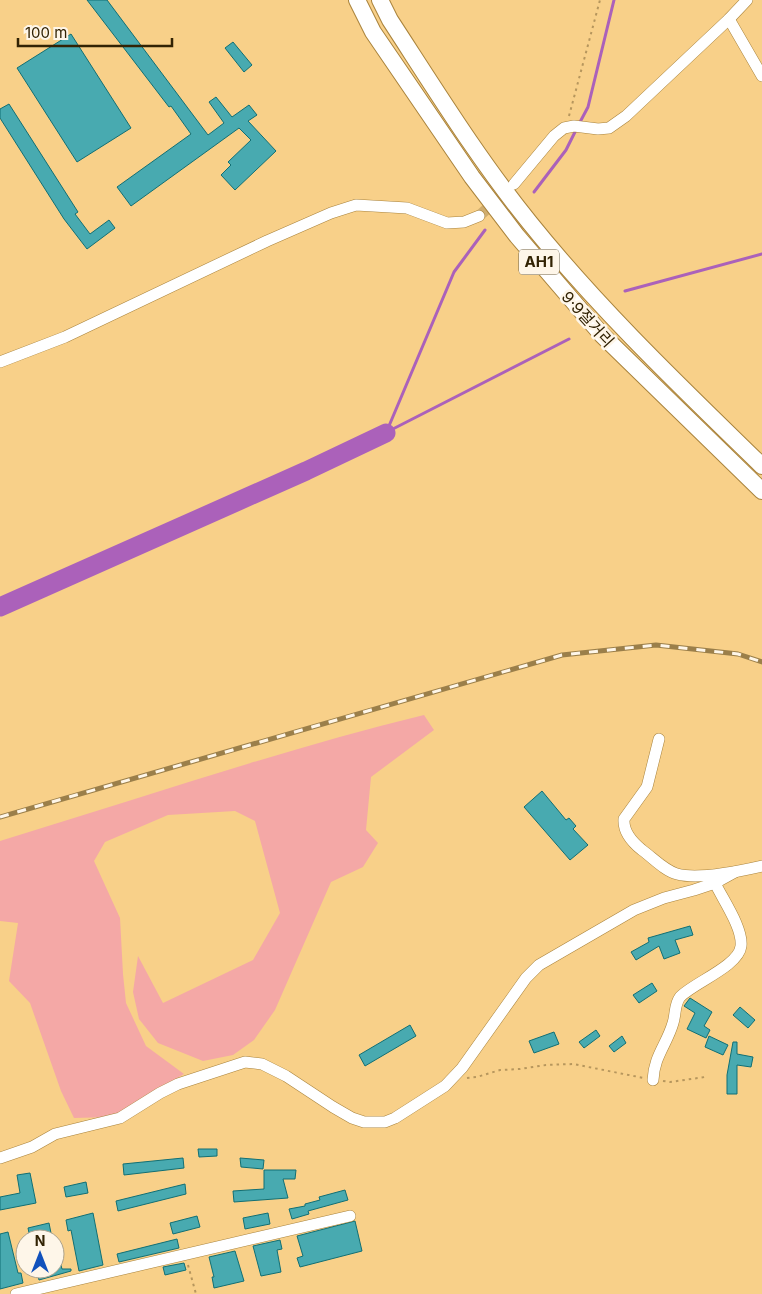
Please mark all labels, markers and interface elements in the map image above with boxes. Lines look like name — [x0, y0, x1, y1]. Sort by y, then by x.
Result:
scale bar — [18, 15, 171, 47]
text: 100 m — [25, 23, 67, 42]
road number: AH1 — [519, 250, 559, 274]
street label: 9·9절거리 — [558, 287, 618, 351]
north arrow — [15, 1229, 65, 1279]
text: N — [35, 1232, 45, 1249]

